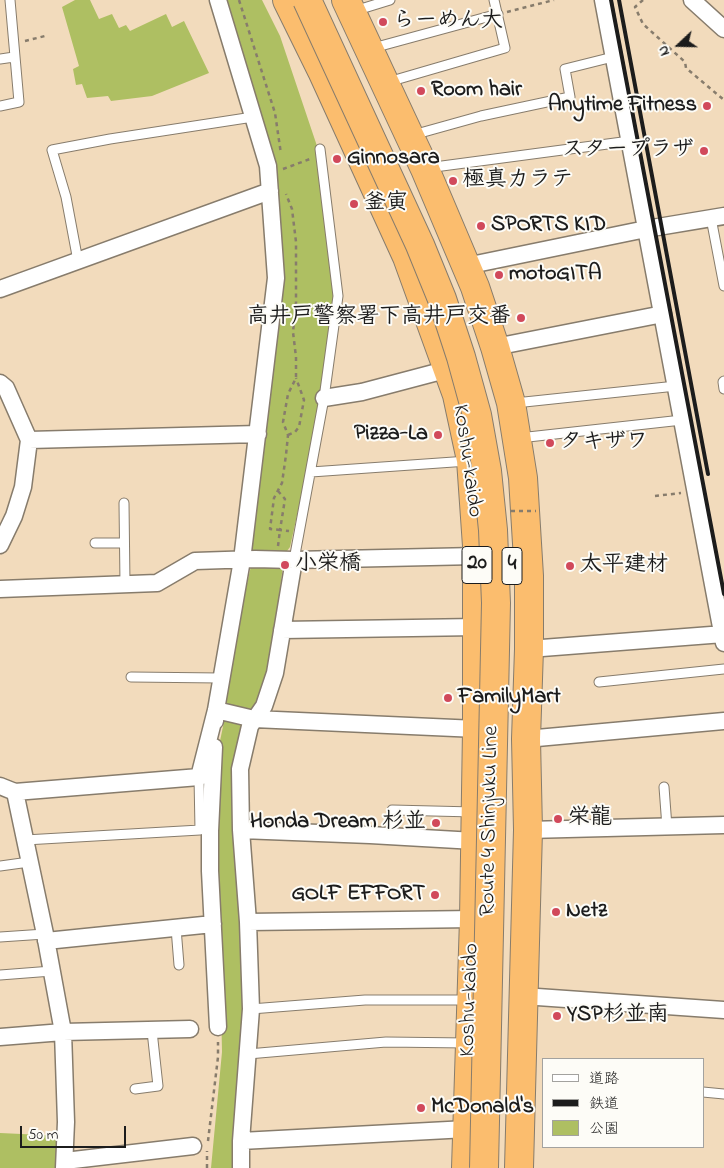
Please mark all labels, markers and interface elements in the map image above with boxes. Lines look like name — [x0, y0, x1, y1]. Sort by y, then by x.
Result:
place label: らーめん大 — [393, 9, 503, 35]
marker: らーめん大 — [377, 16, 389, 28]
north arrow — [654, 20, 704, 70]
text: N — [653, 42, 676, 59]
place label: Room hair — [431, 78, 522, 104]
marker: Room hair — [415, 85, 427, 97]
place label: Anytime Fitness — [548, 93, 697, 119]
marker: Anytime Fitness — [701, 100, 713, 112]
place label: スタープラザ — [562, 138, 694, 164]
marker: スタープラザ — [698, 145, 710, 157]
place label: Ginnosara — [347, 146, 440, 172]
marker: Ginnosara — [331, 153, 343, 165]
place label: 極真カラテ — [463, 168, 573, 194]
marker: 極真カラテ — [447, 175, 459, 187]
place label: 釜寅 — [364, 191, 408, 217]
marker: 釜寅 — [348, 198, 360, 210]
place label: SPORTS KID — [491, 213, 606, 239]
marker: SPORTS KID — [475, 220, 487, 232]
place label: motoGITA — [509, 262, 601, 288]
marker: motoGITA — [493, 269, 505, 281]
place label: 高井戸警察署下高井戸交番 — [247, 305, 511, 331]
marker: 高井戸警察署下高井戸交番 — [515, 312, 527, 324]
street label: Koshu-kaido — [445, 403, 487, 519]
place label: Pizza-La — [354, 422, 428, 448]
marker: Pizza-La — [432, 429, 444, 441]
place label: タキザワ — [560, 430, 648, 456]
marker: タキザワ — [544, 437, 556, 449]
road number: 20 — [462, 546, 492, 584]
road number: 4 — [502, 548, 522, 584]
place label: 小栄橋 — [295, 552, 361, 578]
place label: 太平建材 — [580, 553, 668, 579]
marker: 小栄橋 — [279, 559, 291, 571]
marker: 太平建材 — [564, 560, 576, 572]
place label: FamilyMart — [458, 685, 561, 711]
marker: FamilyMart — [442, 692, 454, 704]
street label: Route 4 Shinjuku Line — [476, 726, 506, 916]
place label: 栄龍 — [568, 806, 612, 832]
place label: Honda Dream 杉並 — [250, 810, 426, 836]
marker: 栄龍 — [552, 813, 564, 825]
marker: Honda Dream 杉並 — [430, 817, 442, 829]
place label: GOLF EFFORT — [292, 882, 425, 908]
marker: GOLF EFFORT — [429, 889, 441, 901]
place label: Netz — [566, 899, 607, 925]
marker: Netz — [550, 906, 562, 918]
street label: Koshu-kaido — [456, 943, 486, 1057]
place label: YSP杉並南 — [567, 1003, 669, 1029]
marker: YSP杉並南 — [551, 1010, 563, 1022]
legend — [542, 1058, 704, 1148]
text: 道路 — [589, 1068, 619, 1090]
text: 鉄道 — [589, 1093, 619, 1115]
place label: McDonald's — [431, 1095, 534, 1121]
marker: McDonald's — [415, 1102, 427, 1114]
scale bar — [22, 1116, 129, 1148]
text: 公園 — [589, 1118, 619, 1140]
text: 50 m — [28, 1124, 58, 1146]

